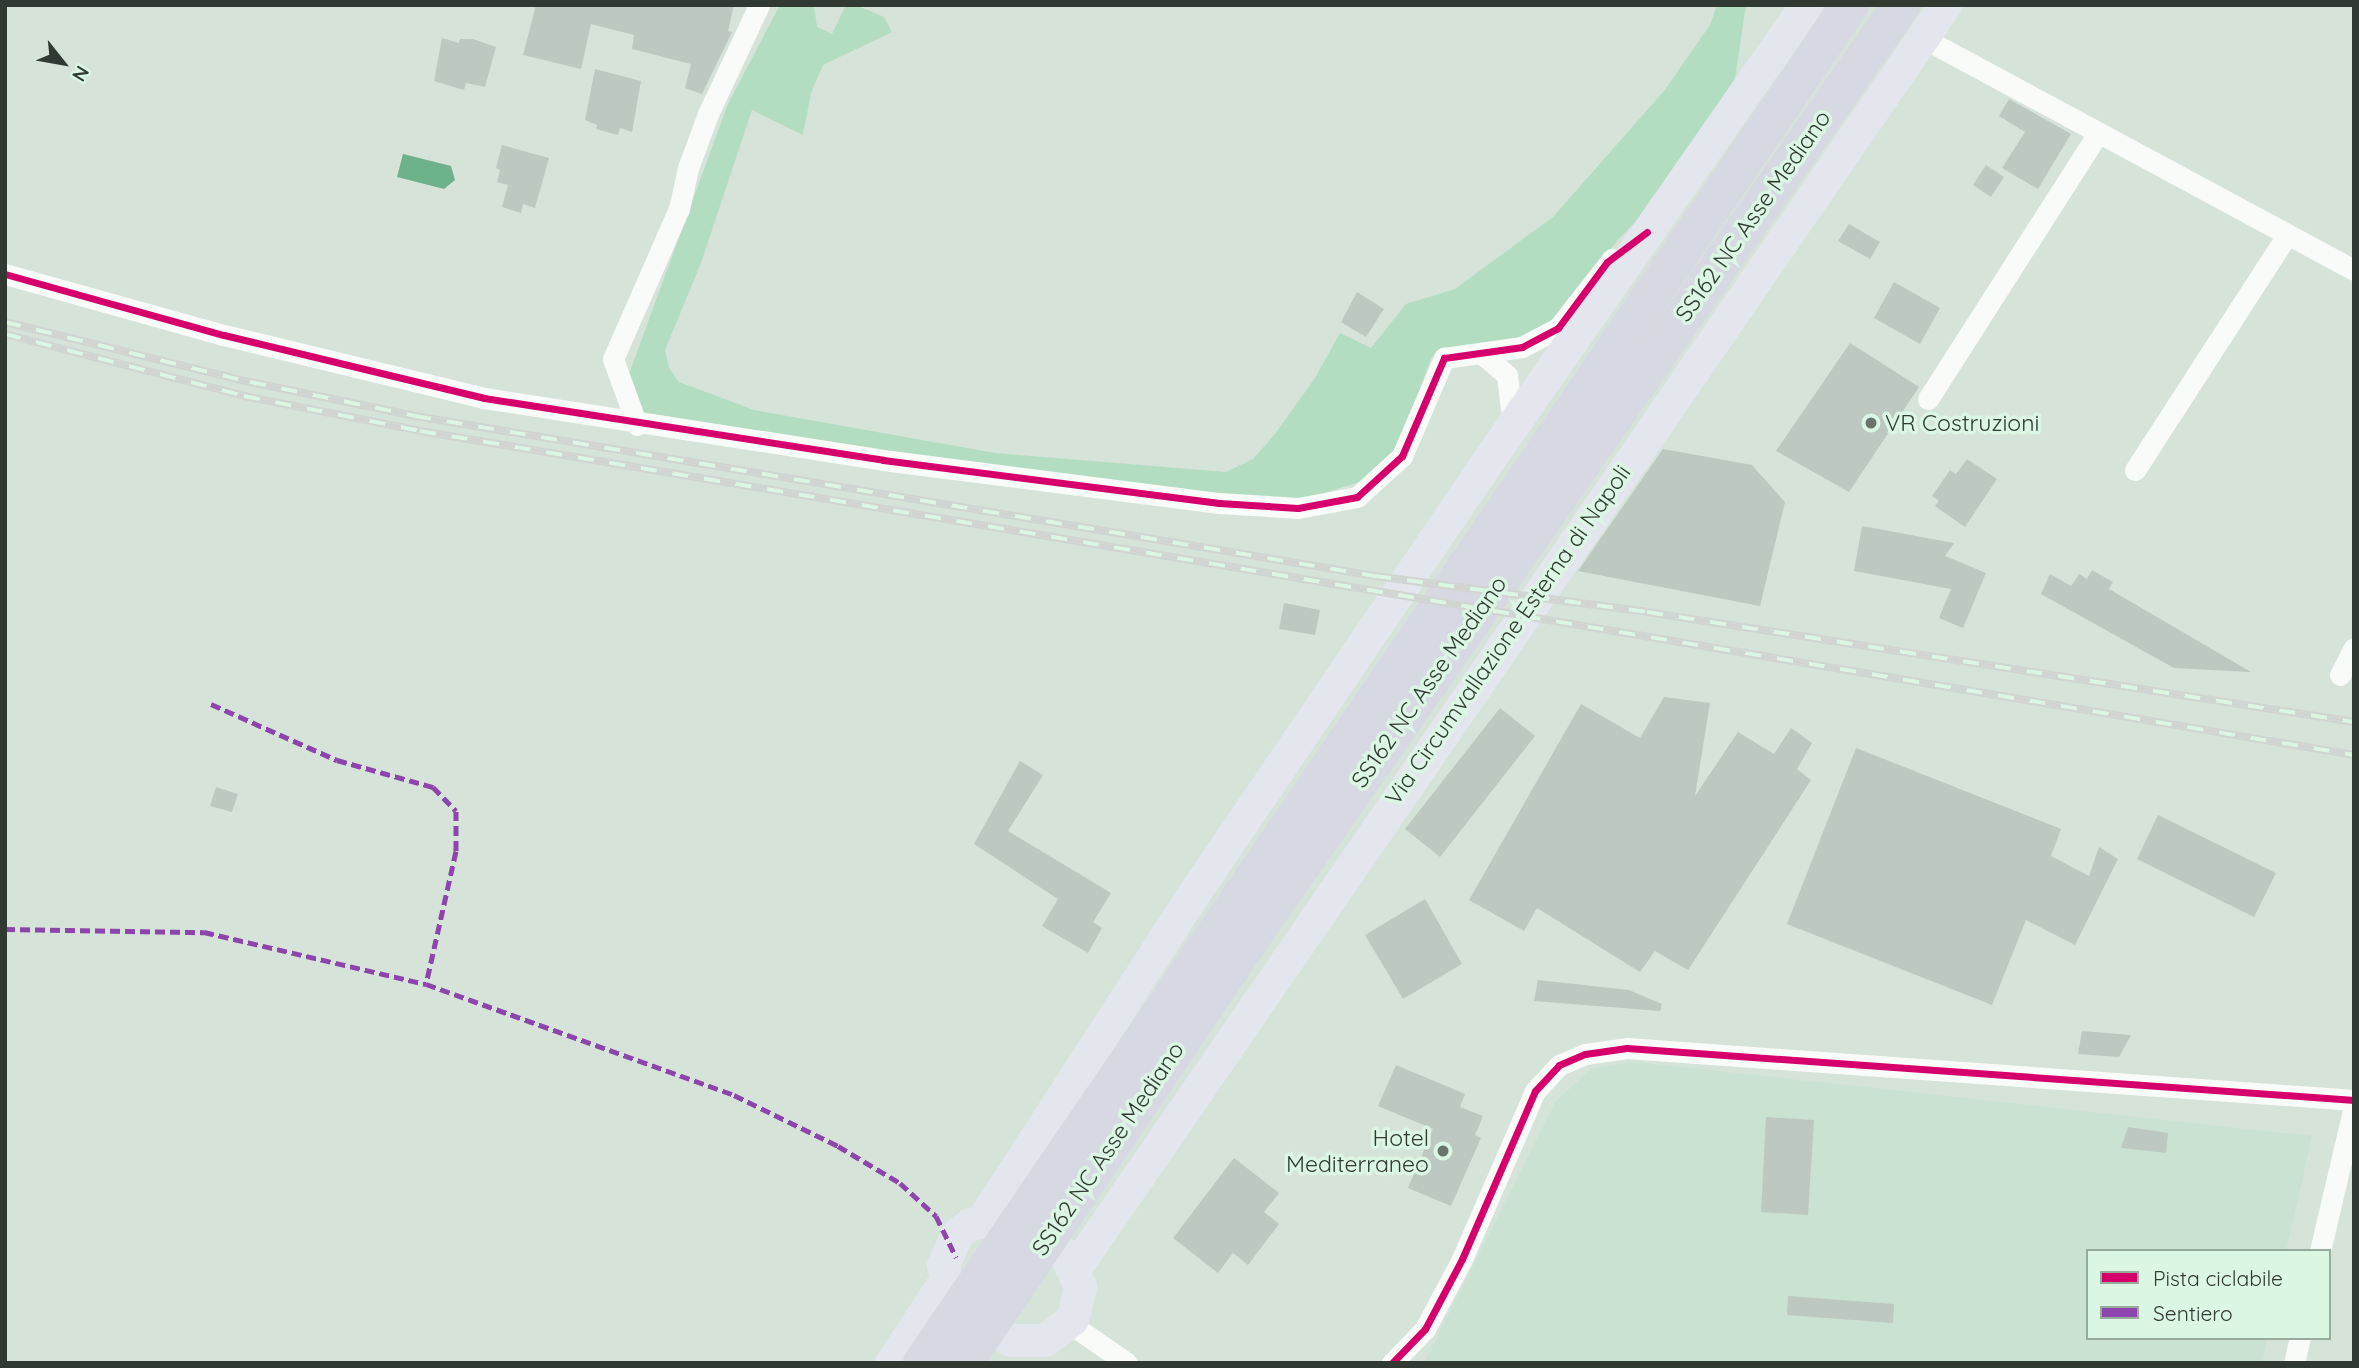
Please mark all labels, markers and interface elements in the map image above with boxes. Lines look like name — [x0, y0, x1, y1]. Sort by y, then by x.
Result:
north arrow — [28, 28, 98, 98]
text: N — [67, 62, 95, 86]
street label: SS162 NC Asse Mediano — [1670, 105, 1836, 327]
place label: VR Costruzioni — [1885, 409, 2039, 437]
marker: VR Costruzioni — [1863, 415, 1879, 431]
street label: Via Circumvallazione Esterna di Napoli — [1380, 460, 1636, 810]
street label: SS162 NC Asse Mediano — [1346, 571, 1512, 793]
street label: SS162 NC Asse Mediano — [1026, 1037, 1190, 1261]
place label: Hotel Mediterraneo — [1286, 1124, 1429, 1178]
marker: Hotel Mediterraneo — [1435, 1143, 1451, 1159]
legend — [2086, 1249, 2331, 1340]
text: Pista ciclabile — [2153, 1265, 2283, 1291]
text: Sentiero — [2153, 1300, 2233, 1326]

